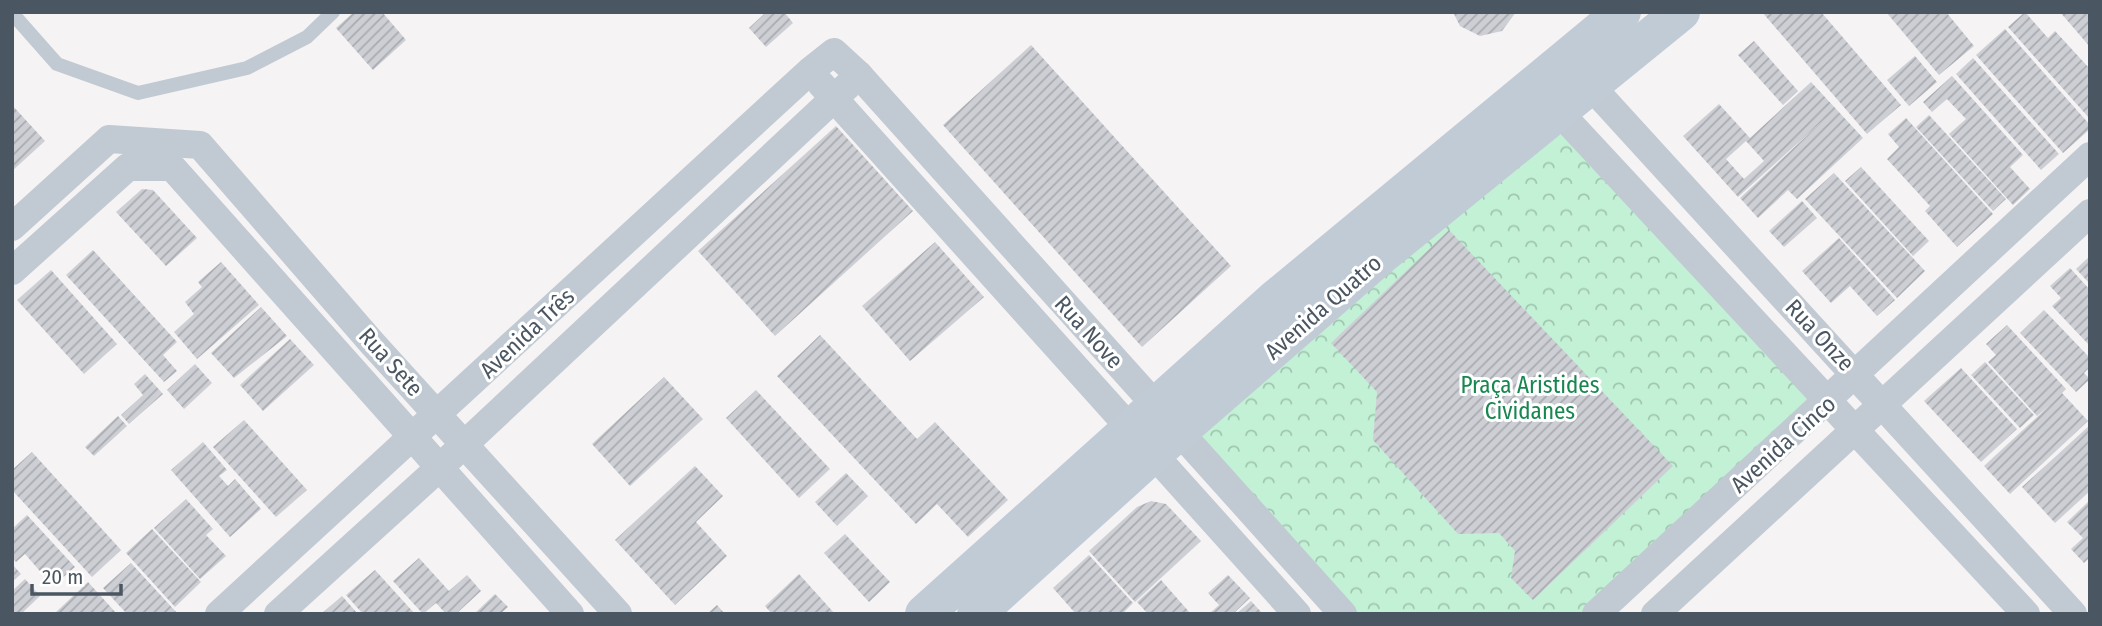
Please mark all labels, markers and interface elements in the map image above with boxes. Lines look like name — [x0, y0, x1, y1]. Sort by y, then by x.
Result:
street label: Avenida Quatro — [1259, 249, 1387, 365]
street label: Avenida Três — [474, 282, 580, 384]
street label: Rua Nove — [1049, 290, 1129, 374]
street label: Rua Onze — [1780, 293, 1860, 377]
street label: Rua Sete — [353, 322, 429, 402]
park label: Praça Aristides Cividanes — [1460, 371, 1600, 425]
street label: Avenida Cinco — [1725, 390, 1841, 498]
scale bar — [32, 552, 121, 596]
text: 20 m — [42, 564, 83, 590]

